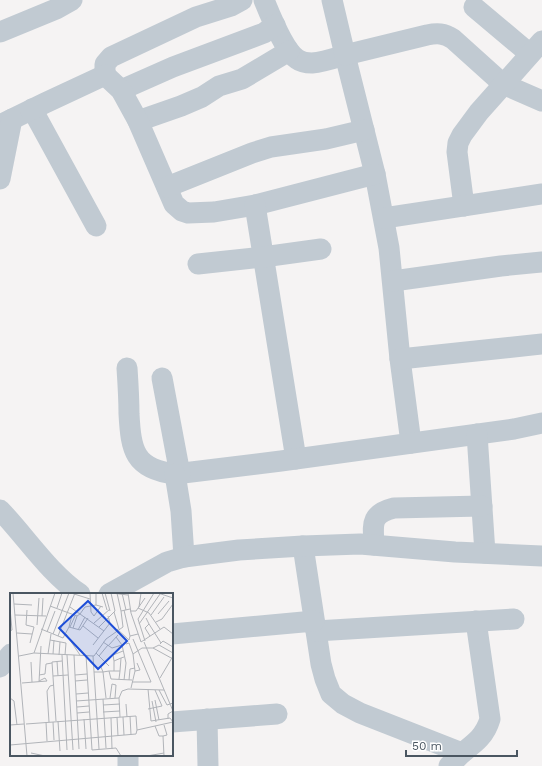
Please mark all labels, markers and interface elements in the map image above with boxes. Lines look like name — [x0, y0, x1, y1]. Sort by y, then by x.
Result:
inset map — [10, 593, 173, 756]
scale bar — [406, 732, 517, 758]
text: 50 m — [412, 739, 442, 753]

